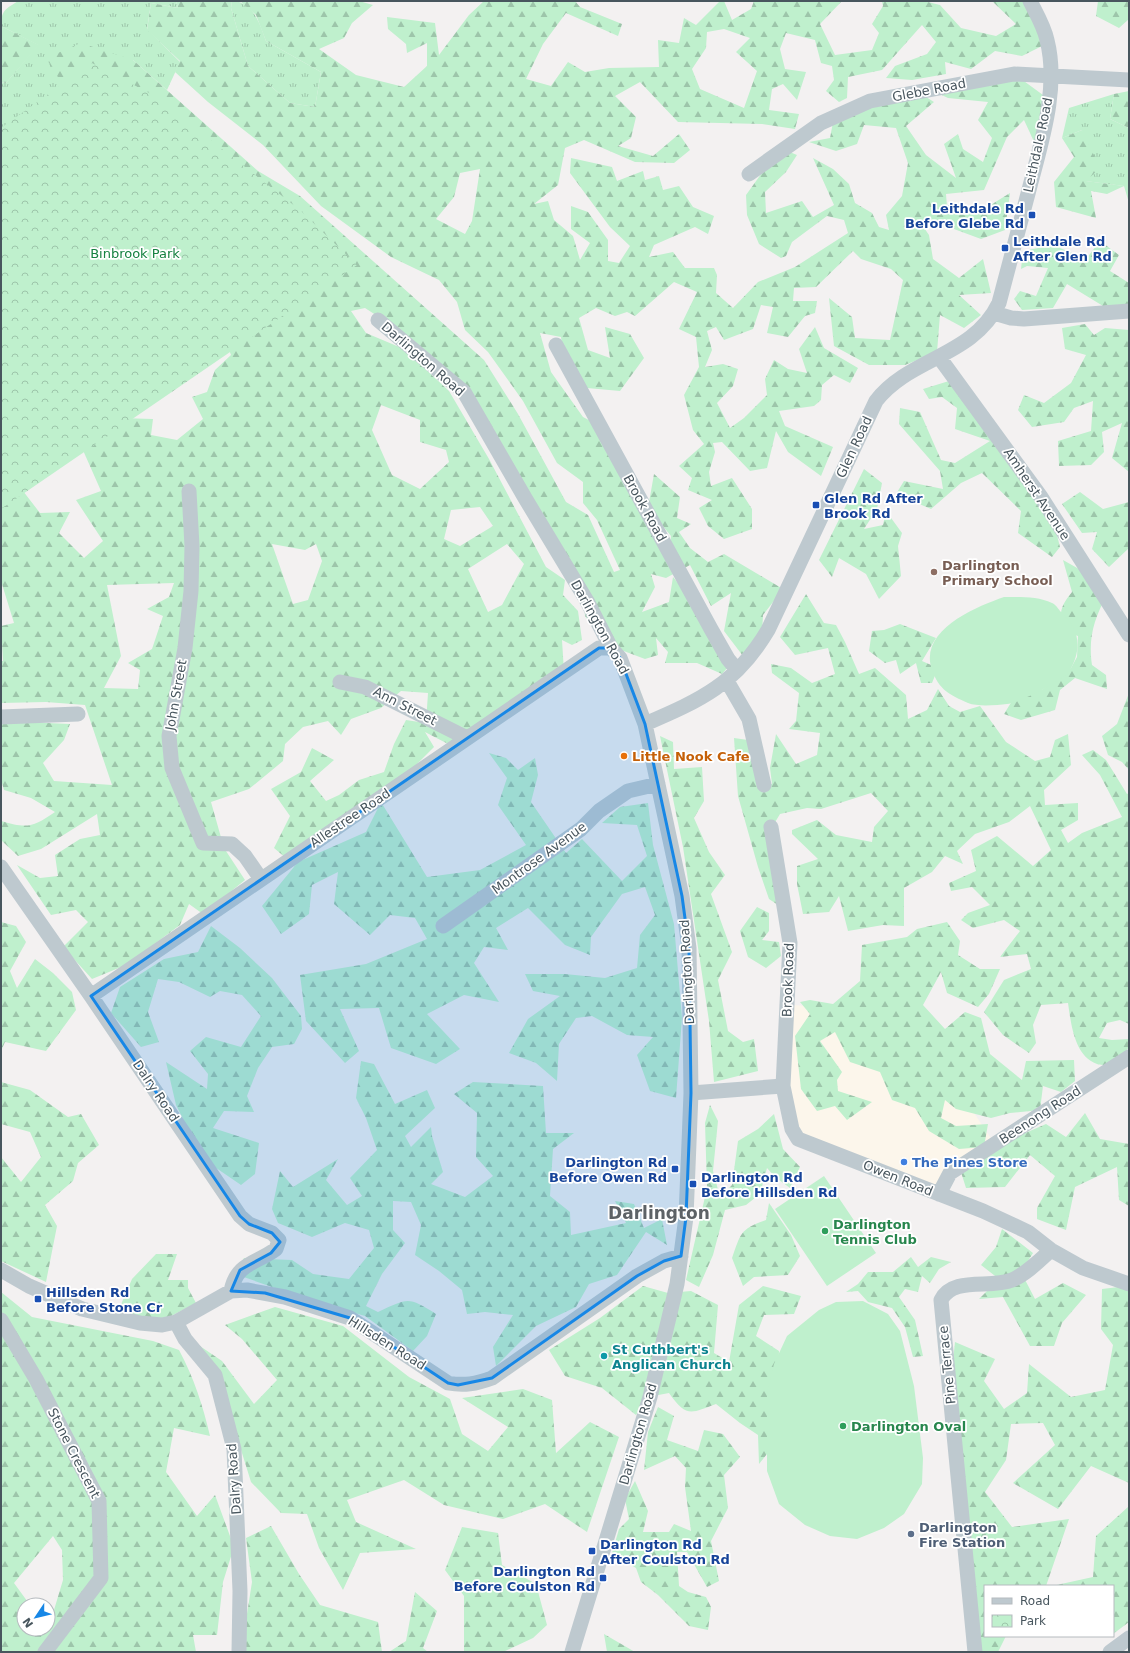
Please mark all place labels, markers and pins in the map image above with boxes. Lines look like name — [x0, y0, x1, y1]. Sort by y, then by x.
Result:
place label: Leithdale Rd Before Glebe Rd — [905, 201, 1024, 231]
marker: Leithdale Rd Before Glebe Rd — [1027, 210, 1037, 220]
place label: Leithdale Rd After Glen Rd — [1013, 234, 1112, 264]
marker: Leithdale Rd After Glen Rd — [1000, 243, 1010, 253]
place label: Glen Rd After Brook Rd — [824, 491, 923, 521]
marker: Glen Rd After Brook Rd — [811, 500, 821, 510]
place label: Darlington Primary School — [942, 558, 1053, 588]
marker: Darlington Primary School — [929, 567, 939, 577]
place label: Little Nook Cafe — [632, 749, 750, 764]
marker: Little Nook Cafe — [619, 751, 629, 761]
place label: Darlington Rd Before Owen Rd — [549, 1155, 667, 1185]
place label: The Pines Store — [912, 1155, 1028, 1170]
marker: The Pines Store — [899, 1157, 909, 1167]
marker: Darlington Rd Before Owen Rd — [670, 1164, 680, 1174]
place label: Darlington Rd Before Hillsden Rd — [701, 1170, 837, 1200]
marker: Darlington Rd Before Hillsden Rd — [688, 1179, 698, 1189]
place label: Darlington Tennis Club — [833, 1217, 917, 1247]
marker: Darlington Tennis Club — [820, 1226, 830, 1236]
place label: Hillsden Rd Before Stone Cr — [46, 1285, 163, 1315]
marker: Hillsden Rd Before Stone Cr — [33, 1294, 43, 1304]
place label: St Cuthbert's Anglican Church — [612, 1342, 731, 1372]
marker: St Cuthbert's Anglican Church — [599, 1351, 609, 1361]
place label: Darlington Oval — [851, 1419, 966, 1434]
marker: Darlington Oval — [838, 1421, 848, 1431]
place label: Darlington Fire Station — [919, 1520, 1005, 1550]
marker: Darlington Fire Station — [906, 1529, 916, 1539]
place label: Darlington Rd After Coulston Rd — [600, 1537, 730, 1567]
marker: Darlington Rd After Coulston Rd — [587, 1546, 597, 1556]
place label: Darlington Rd Before Coulston Rd — [454, 1564, 595, 1594]
marker: Darlington Rd Before Coulston Rd — [598, 1573, 608, 1583]

